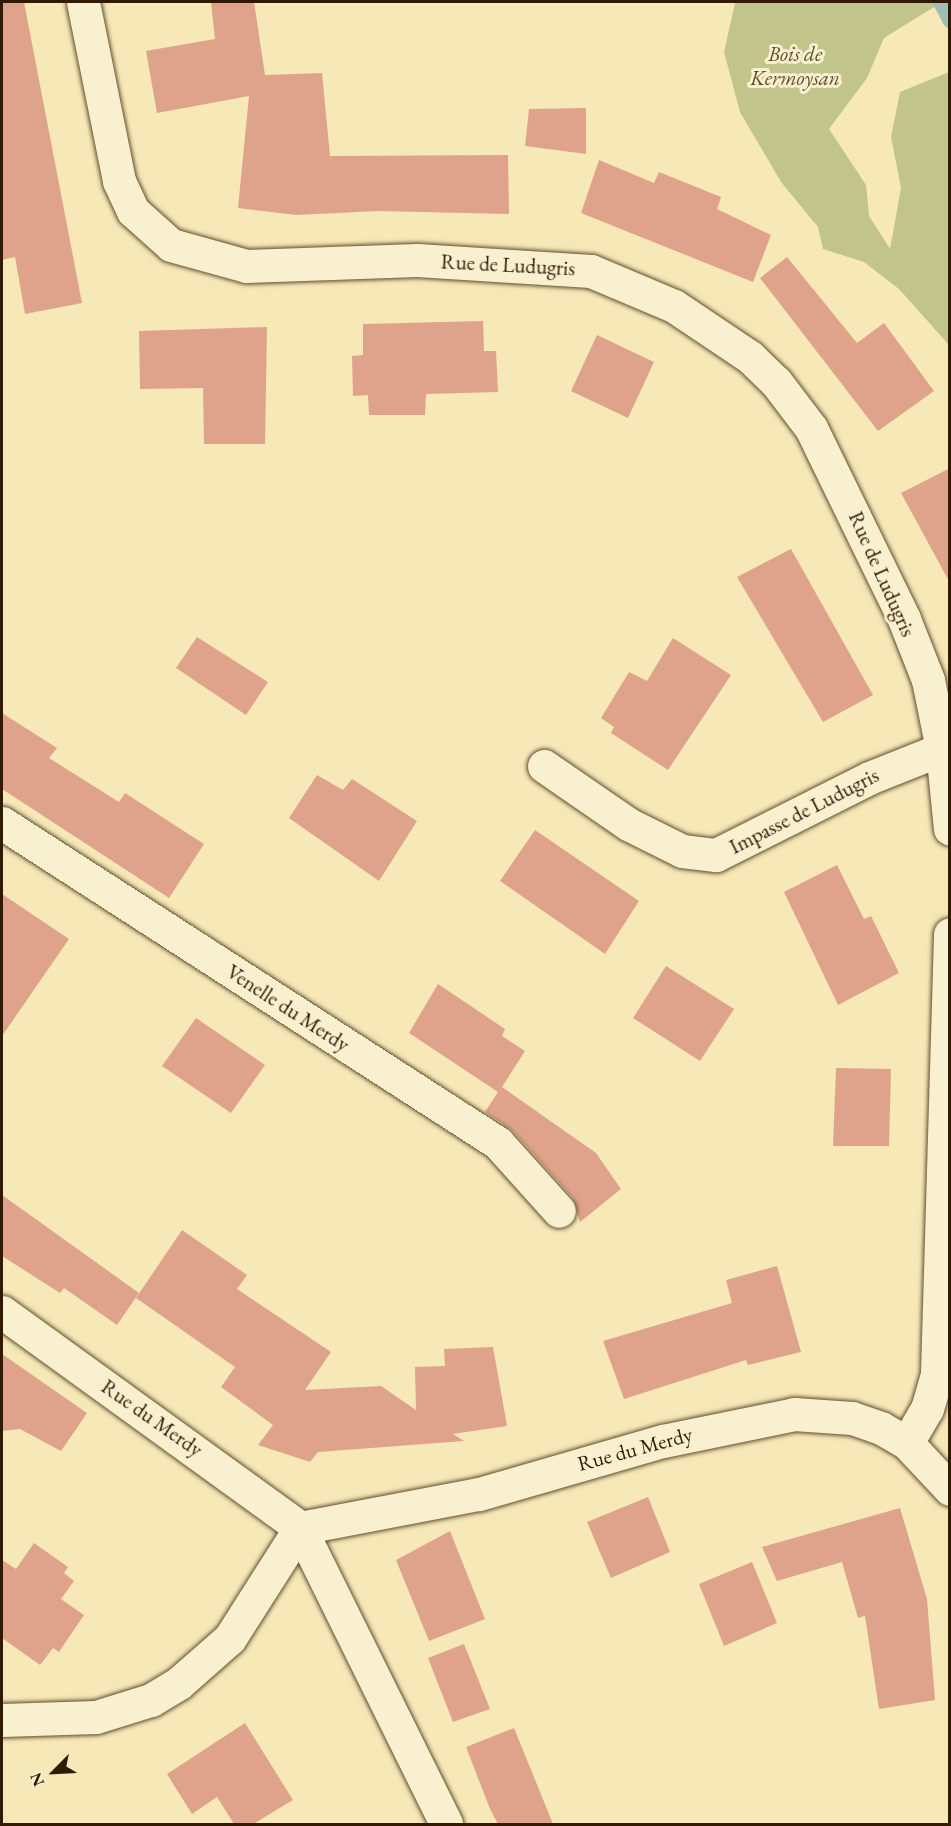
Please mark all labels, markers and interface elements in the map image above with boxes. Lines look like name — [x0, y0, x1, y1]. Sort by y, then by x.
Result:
park label: Bois de Kermoysan — [750, 41, 840, 91]
street label: Rue de Ludugris — [440, 249, 576, 281]
street label: Rue de Ludugris — [843, 507, 921, 641]
street label: Impasse de Ludugris — [725, 762, 883, 860]
street label: Venelle du Merdy — [222, 959, 354, 1057]
street label: Rue du Merdy — [97, 1374, 207, 1462]
street label: Rue du Merdy — [575, 1422, 695, 1476]
north arrow — [24, 1742, 84, 1802]
text: N — [25, 1769, 49, 1790]

